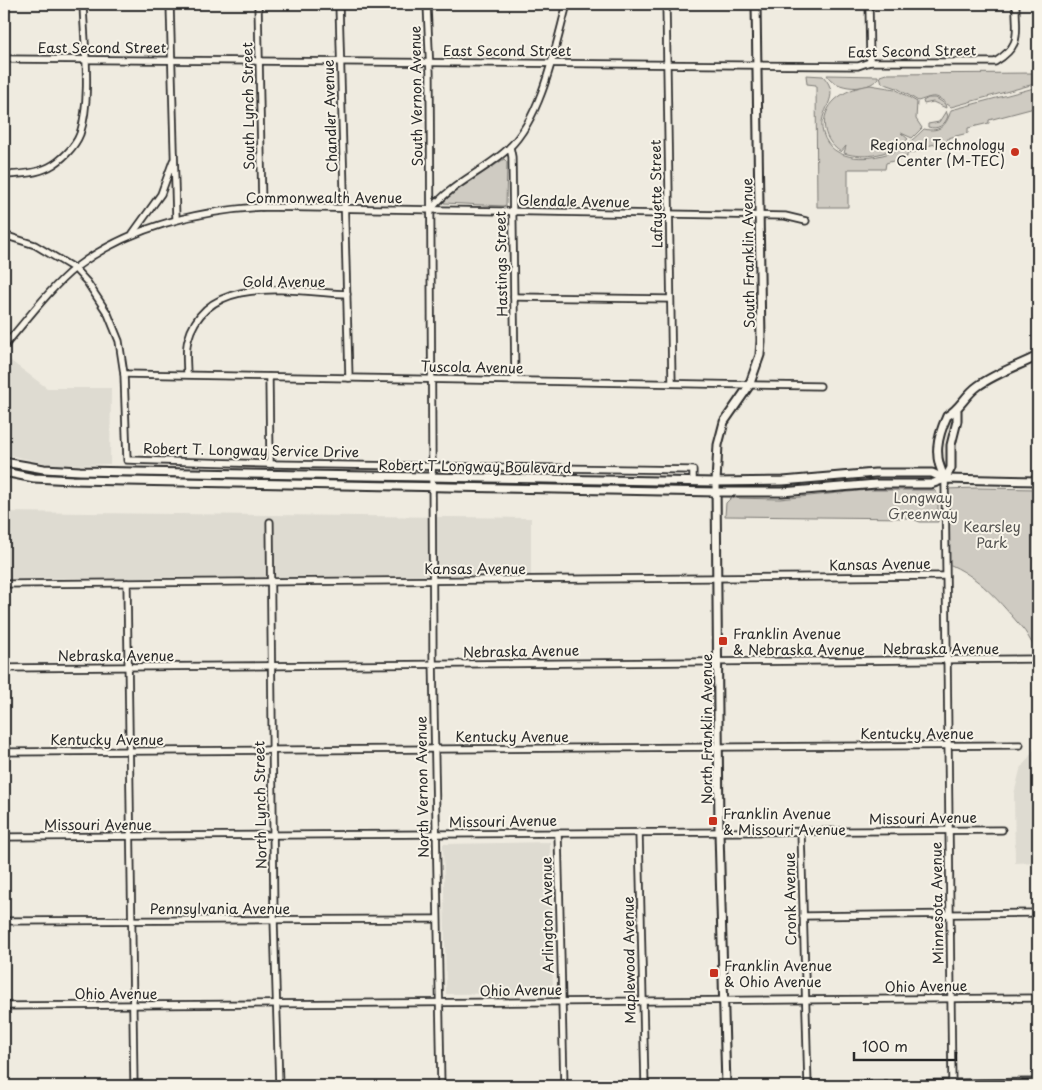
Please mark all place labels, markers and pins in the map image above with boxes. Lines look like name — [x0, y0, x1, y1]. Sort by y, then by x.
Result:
place label: Regional Technology Center (M-TEC) — [870, 134, 1005, 171]
marker: Regional Technology Center (M-TEC) — [1009, 146, 1021, 158]
place label: Franklin Avenue & Nebraska Avenue — [733, 623, 865, 660]
marker: Franklin Avenue & Nebraska Avenue — [717, 635, 729, 647]
place label: Franklin Avenue & Missouri Avenue — [723, 803, 846, 840]
marker: Franklin Avenue & Missouri Avenue — [707, 815, 719, 827]
place label: Franklin Avenue & Ohio Avenue — [724, 955, 832, 992]
marker: Franklin Avenue & Ohio Avenue — [708, 967, 720, 979]

